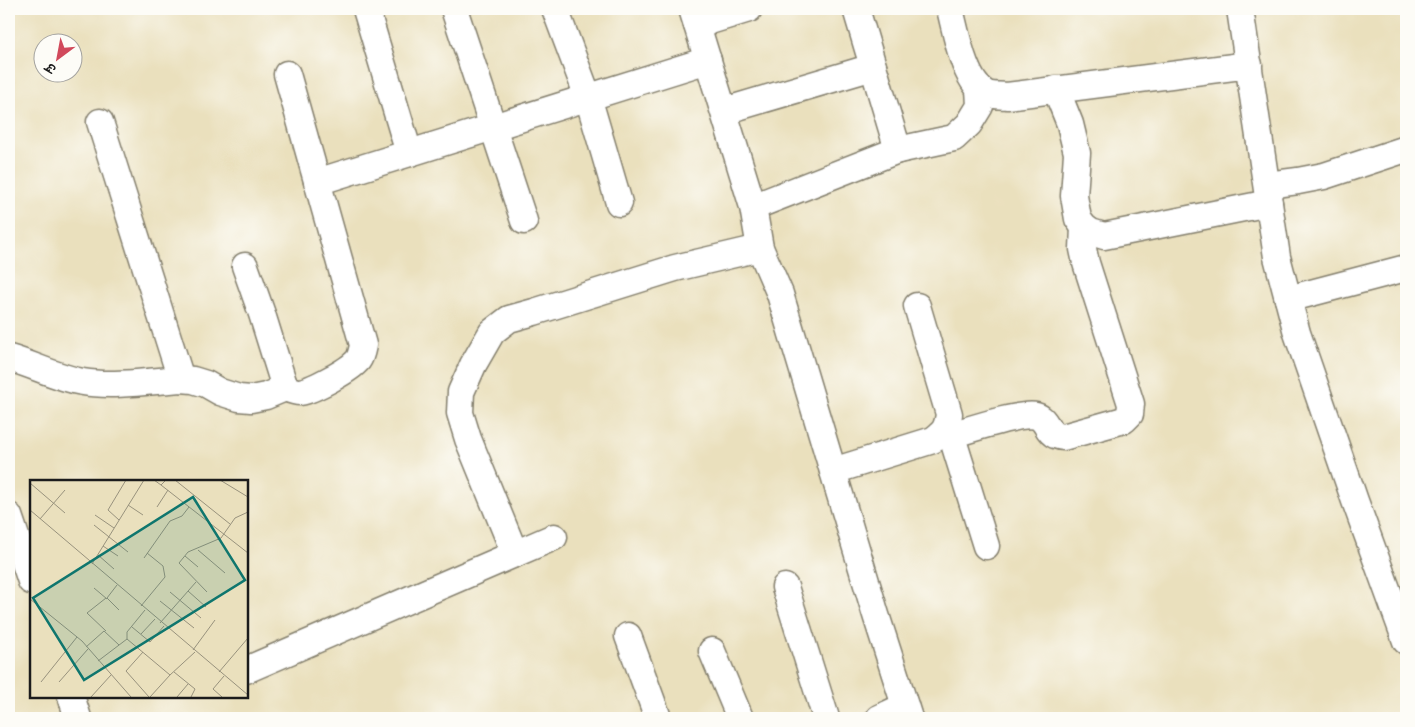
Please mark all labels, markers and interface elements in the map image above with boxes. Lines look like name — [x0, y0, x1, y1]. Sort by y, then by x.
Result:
north arrow — [32, 32, 82, 82]
text: उ — [39, 55, 61, 80]
inset map — [30, 480, 248, 697]

